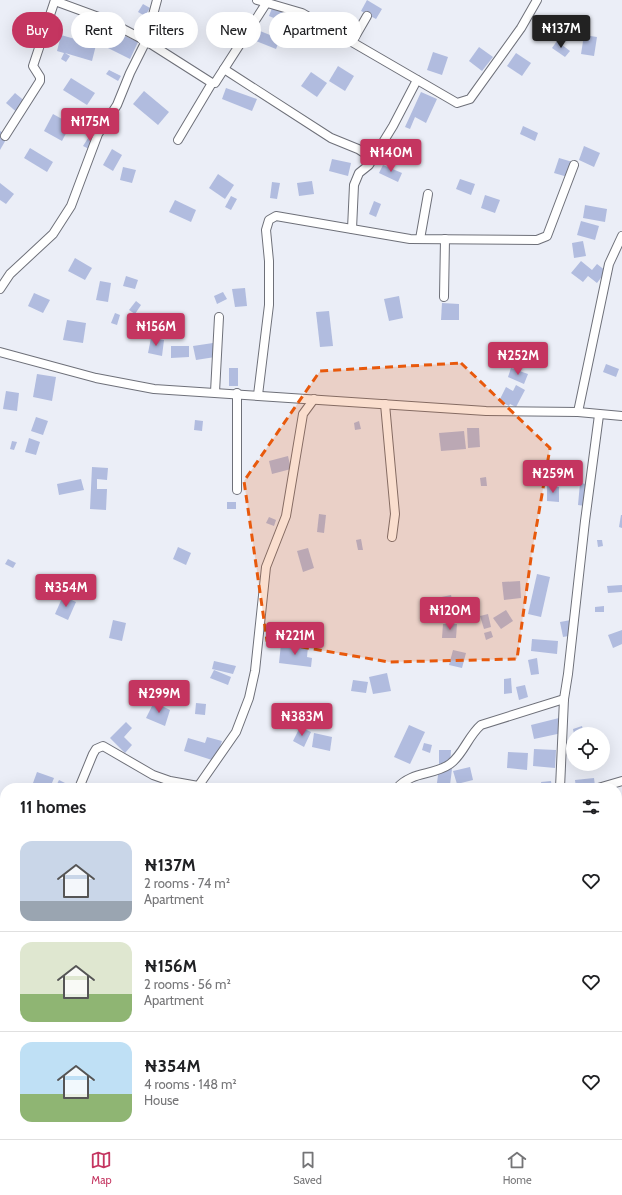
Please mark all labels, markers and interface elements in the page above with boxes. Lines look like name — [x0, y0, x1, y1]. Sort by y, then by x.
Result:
chip: Buy — [12, 12, 63, 48]
chip: Rent — [71, 12, 126, 48]
chip: Filters — [134, 12, 198, 48]
chip: New — [206, 12, 261, 48]
chip: Apartment — [269, 12, 361, 48]
pin: ₦137M — [533, 15, 589, 49]
text: ₦137M — [541, 20, 581, 36]
pin: ₦175M — [62, 108, 118, 142]
text: ₦175M — [70, 113, 110, 129]
pin: ₦140M — [363, 139, 419, 173]
text: ₦140M — [369, 144, 413, 160]
pin: ₦156M — [128, 313, 184, 347]
text: ₦156M — [136, 318, 176, 334]
pin: ₦252M — [490, 342, 546, 376]
text: ₦252M — [497, 347, 539, 363]
pin: ₦259M — [525, 460, 581, 494]
text: ₦259M — [532, 465, 574, 481]
pin: ₦354M — [38, 574, 94, 608]
text: ₦354M — [44, 579, 88, 595]
pin: ₦120M — [422, 597, 478, 631]
text: ₦120M — [429, 602, 471, 618]
pin: ₦221M — [267, 622, 323, 656]
text: ₦221M — [275, 627, 315, 643]
pin: ₦299M — [131, 680, 187, 714]
text: ₦299M — [138, 685, 180, 701]
pin: ₦383M — [274, 703, 330, 737]
text: ₦383M — [280, 708, 324, 724]
map controls — [566, 727, 610, 771]
button: locate — [566, 727, 610, 771]
icon: filters — [580, 796, 602, 818]
text: 11 homes — [20, 797, 86, 817]
text: ₦137M — [144, 855, 196, 875]
icon: home — [52, 857, 100, 905]
icon: heart — [580, 870, 602, 892]
text: 2 rooms · 74 m² — [144, 875, 230, 891]
text: Apartment — [144, 891, 204, 907]
text: ₦156M — [144, 956, 197, 976]
icon: home — [52, 958, 100, 1006]
icon: heart — [580, 971, 602, 993]
text: 2 rooms · 56 m² — [144, 976, 231, 992]
text: Apartment — [144, 992, 204, 1008]
text: ₦354M — [144, 1056, 201, 1076]
icon: home — [52, 1058, 100, 1106]
icon: heart — [580, 1071, 602, 1093]
text: 4 rooms · 148 m² — [144, 1076, 237, 1092]
text: House — [144, 1092, 179, 1108]
tab: Map — [90, 1149, 112, 1187]
tab: Saved — [293, 1149, 322, 1187]
tab: Home — [503, 1149, 532, 1187]

